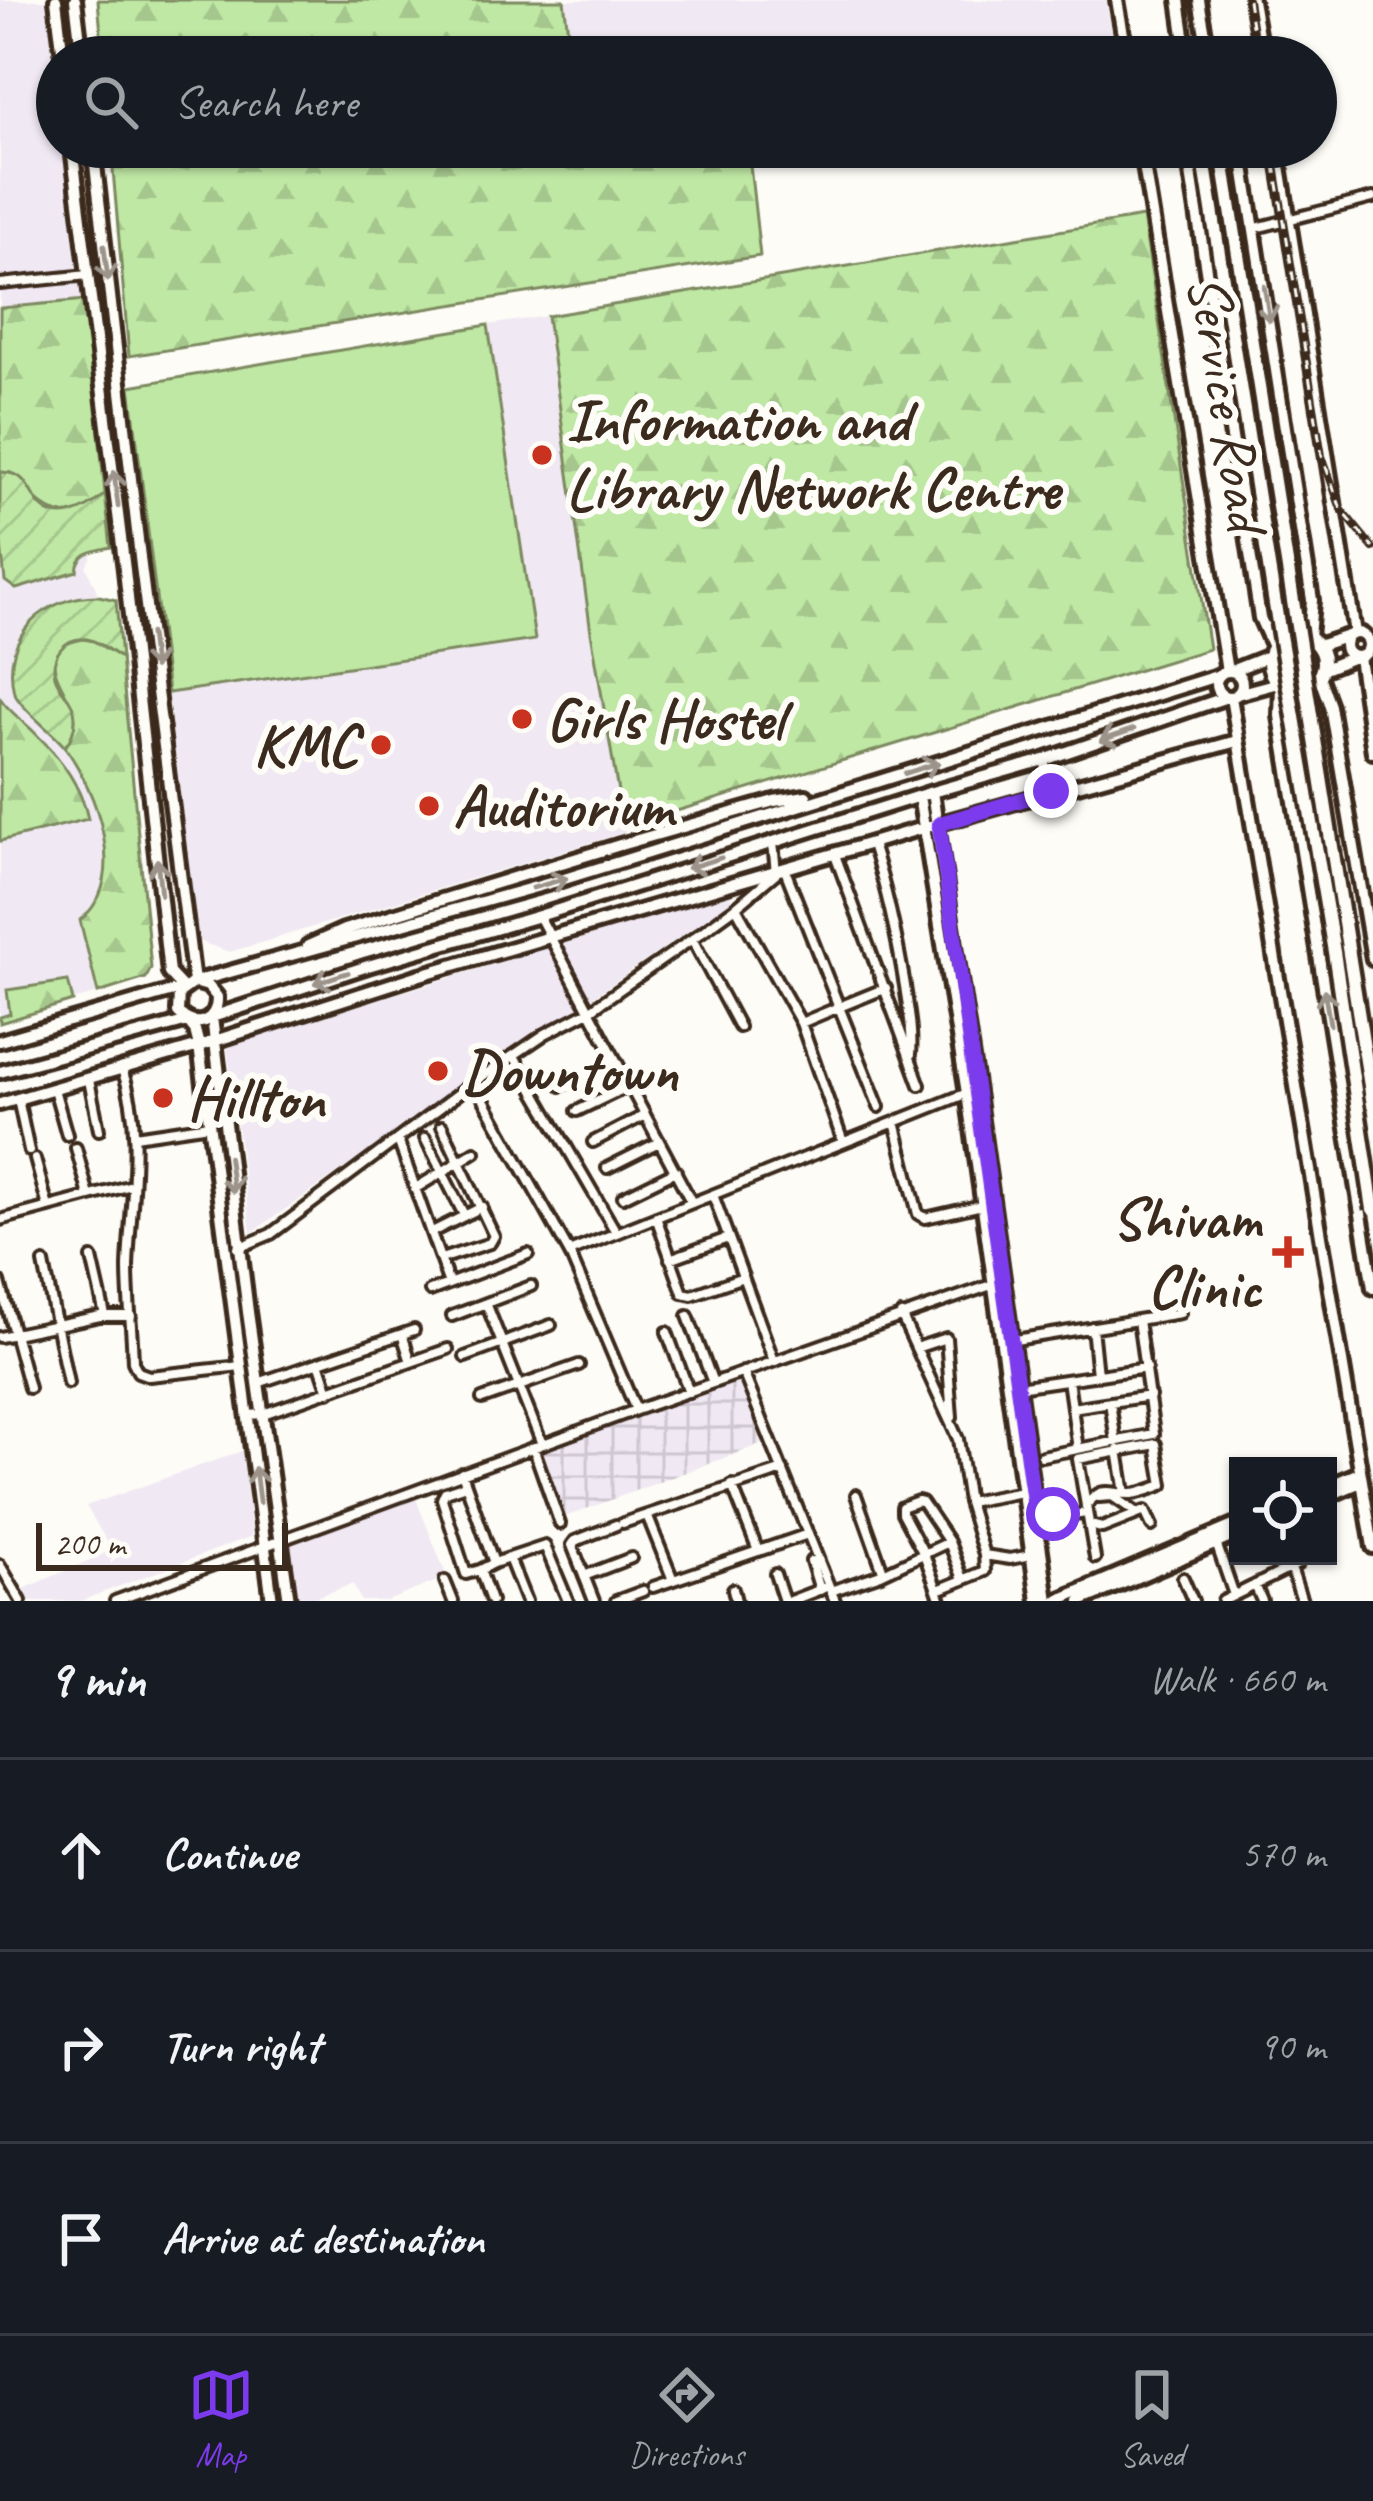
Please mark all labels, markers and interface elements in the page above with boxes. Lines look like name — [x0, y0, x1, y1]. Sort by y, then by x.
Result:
search box — [36, 36, 1337, 168]
icon: search — [78, 69, 144, 135]
text: Search here — [174, 74, 357, 131]
one-way arrow — [96, 243, 118, 282]
street label: Service Road — [1170, 269, 1287, 543]
one-way arrow — [1256, 284, 1279, 323]
place label: Information and Library Network Centre — [566, 382, 1063, 527]
marker: Information and Library Network Centre — [529, 442, 555, 468]
one-way arrow — [104, 470, 126, 509]
one-way arrow — [141, 630, 163, 669]
place label: Girls Hostel — [546, 681, 794, 757]
marker: Girls Hostel — [509, 706, 535, 732]
place label: KMC — [253, 707, 365, 783]
one-way arrow — [1099, 726, 1136, 747]
marker: KMC — [368, 732, 394, 758]
one-way arrow — [902, 755, 940, 777]
route end — [1024, 764, 1078, 818]
place label: Auditorium — [453, 768, 677, 844]
marker: Auditorium — [416, 793, 442, 819]
one-way arrow — [686, 854, 724, 876]
one-way arrow — [147, 858, 169, 897]
one-way arrow — [530, 871, 568, 893]
one-way arrow — [313, 968, 351, 990]
one-way arrow — [1314, 988, 1337, 1027]
place label: Downtown — [462, 1033, 679, 1109]
marker: Downtown — [425, 1058, 451, 1084]
place label: Hillton — [187, 1060, 327, 1136]
marker: Hillton — [150, 1085, 176, 1111]
one-way arrow — [220, 1155, 243, 1194]
place label: Shivam Clinic — [1111, 1180, 1264, 1325]
marker: Shivam Clinic — [1272, 1236, 1304, 1268]
map controls — [1229, 1457, 1337, 1565]
button: locate — [1229, 1457, 1337, 1565]
one-way arrow — [245, 1466, 268, 1505]
route start — [1026, 1487, 1080, 1541]
scale bar — [36, 1517, 288, 1570]
text: 200 m — [54, 1523, 125, 1565]
text: 9 min — [48, 1647, 145, 1711]
text: Walk · 660 m — [1149, 1655, 1325, 1704]
icon: ahead — [48, 1822, 114, 1888]
text: Continue — [162, 1826, 296, 1883]
text: 570 m — [1241, 1830, 1325, 1879]
icon: right — [48, 2014, 114, 2080]
text: Turn right — [162, 2018, 320, 2075]
text: 90 m — [1259, 2022, 1325, 2071]
icon: arrive — [48, 2206, 114, 2272]
text: Arrive at destination — [162, 2210, 484, 2267]
tab: Map — [188, 2362, 254, 2476]
tab: Directions — [629, 2362, 744, 2476]
tab: Saved — [1119, 2362, 1185, 2476]

